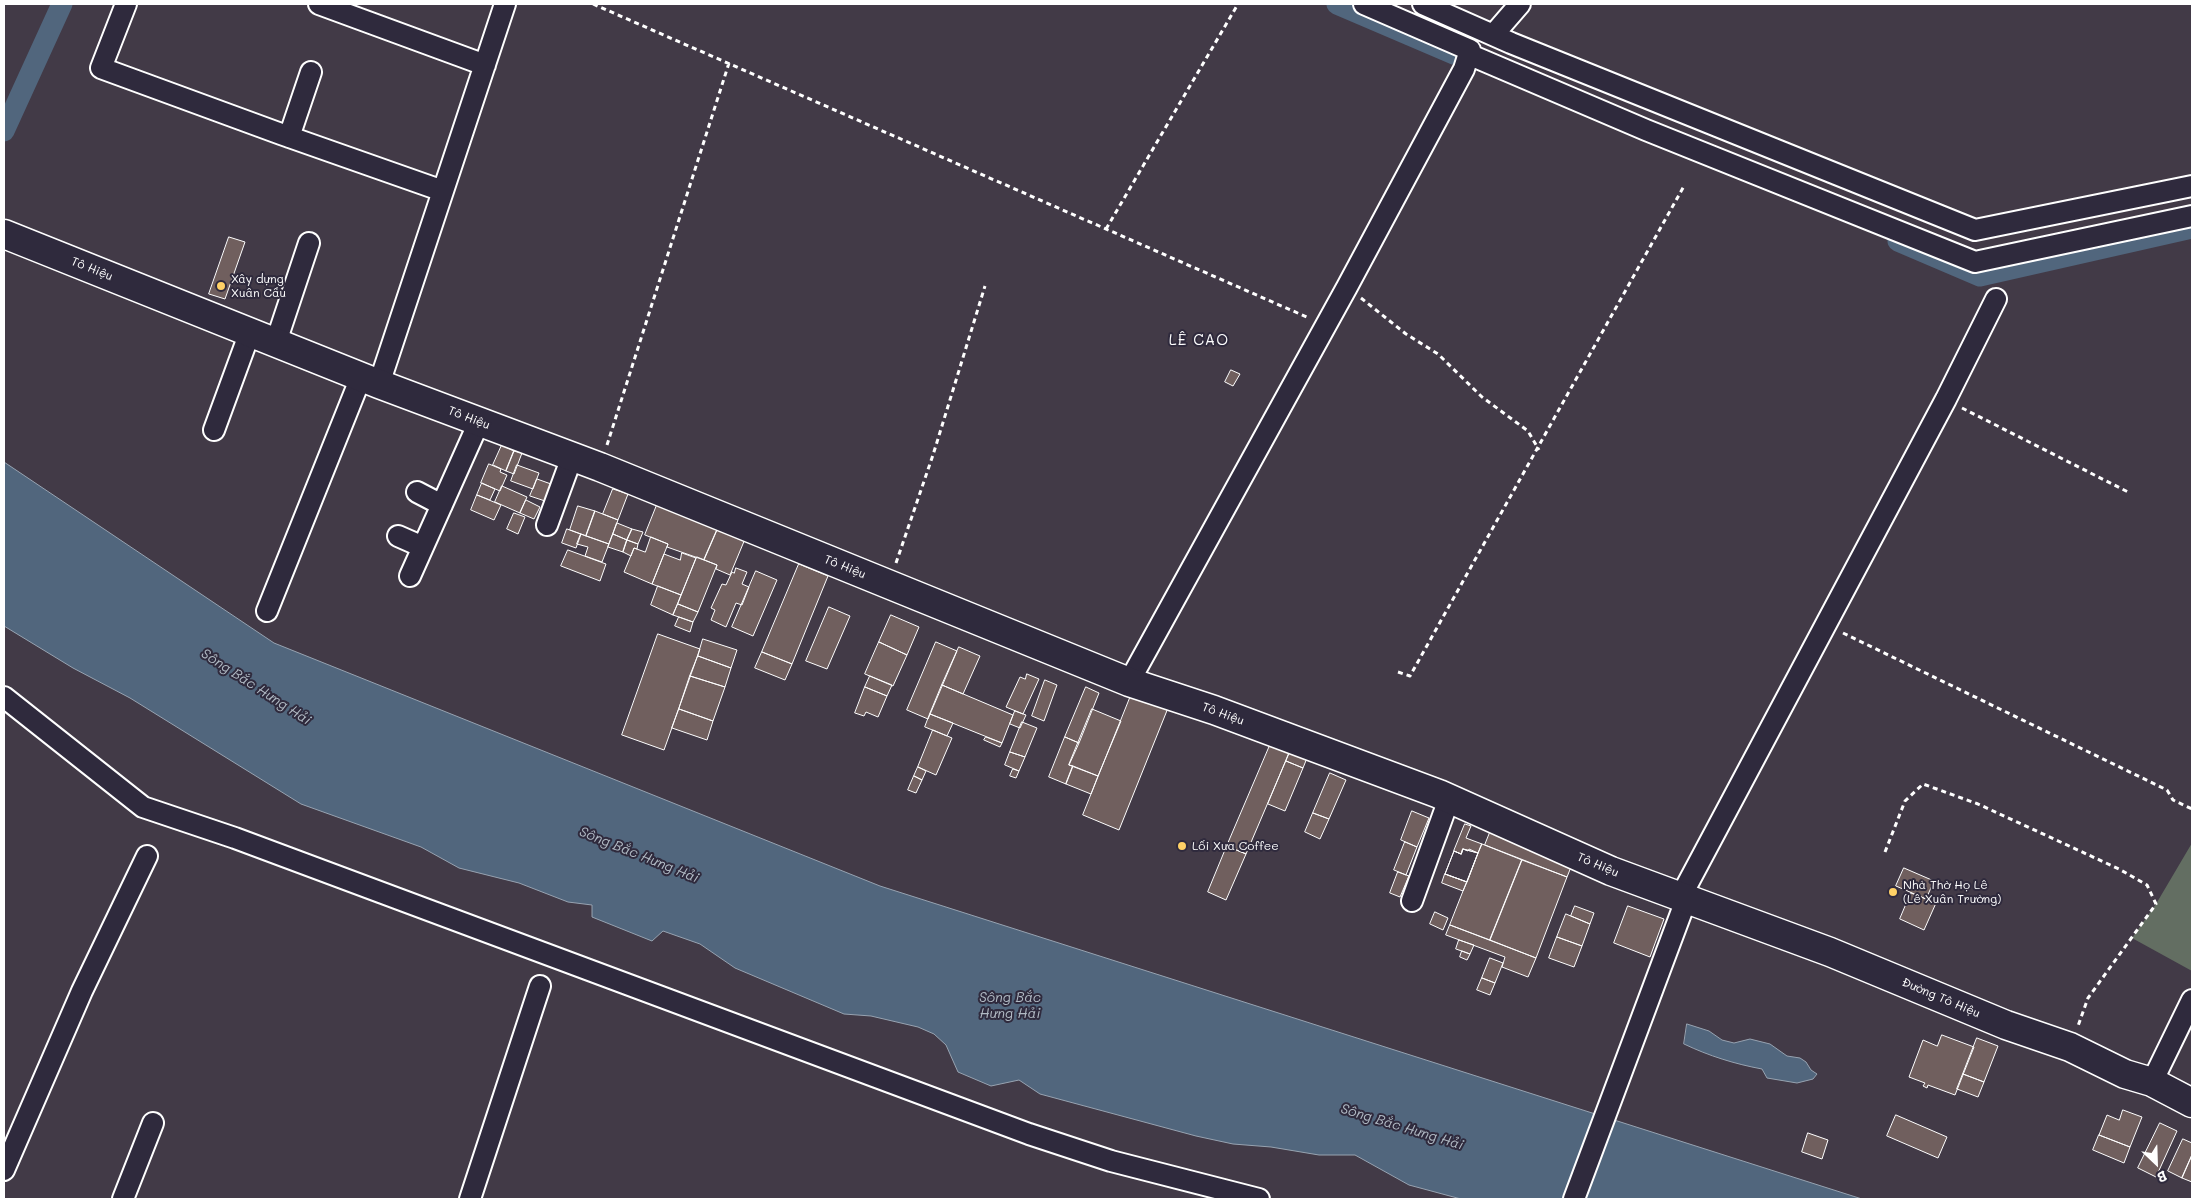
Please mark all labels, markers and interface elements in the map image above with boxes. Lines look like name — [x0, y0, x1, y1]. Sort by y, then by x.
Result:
street label: Tô Hiệu — [69, 254, 115, 284]
place label: Xây dựng Xuân Cầu — [231, 272, 286, 300]
marker: Xây dựng Xuân Cầu — [215, 280, 227, 292]
district label: LÊ CAO — [1168, 331, 1230, 349]
street label: Tô Hiệu — [446, 403, 492, 433]
street label: Tô Hiệu — [822, 552, 868, 582]
water label: Sông Bắc Hưng Hải — [198, 645, 314, 729]
street label: Tô Hiệu — [1200, 700, 1246, 728]
water label: Sông Bắc Hưng Hải — [577, 823, 701, 887]
place label: Lối Xưa Coffee — [1192, 839, 1279, 853]
marker: Lối Xưa Coffee — [1176, 840, 1188, 852]
street label: Tô Hiệu — [1575, 850, 1621, 880]
place label: Nhà Thờ Họ Lê (Lê Xuân Trường) — [1903, 878, 2001, 906]
marker: Nhà Thờ Họ Lê (Lê Xuân Trường) — [1887, 886, 1899, 898]
street label: Đường Tô Hiệu — [1900, 975, 1982, 1021]
water label: Sông Bắc Hưng Hải — [979, 990, 1041, 1022]
water label: Sông Bắc Hưng Hải — [1339, 1100, 1465, 1154]
north arrow — [2131, 1138, 2181, 1188]
text: B — [2154, 1167, 2170, 1188]

